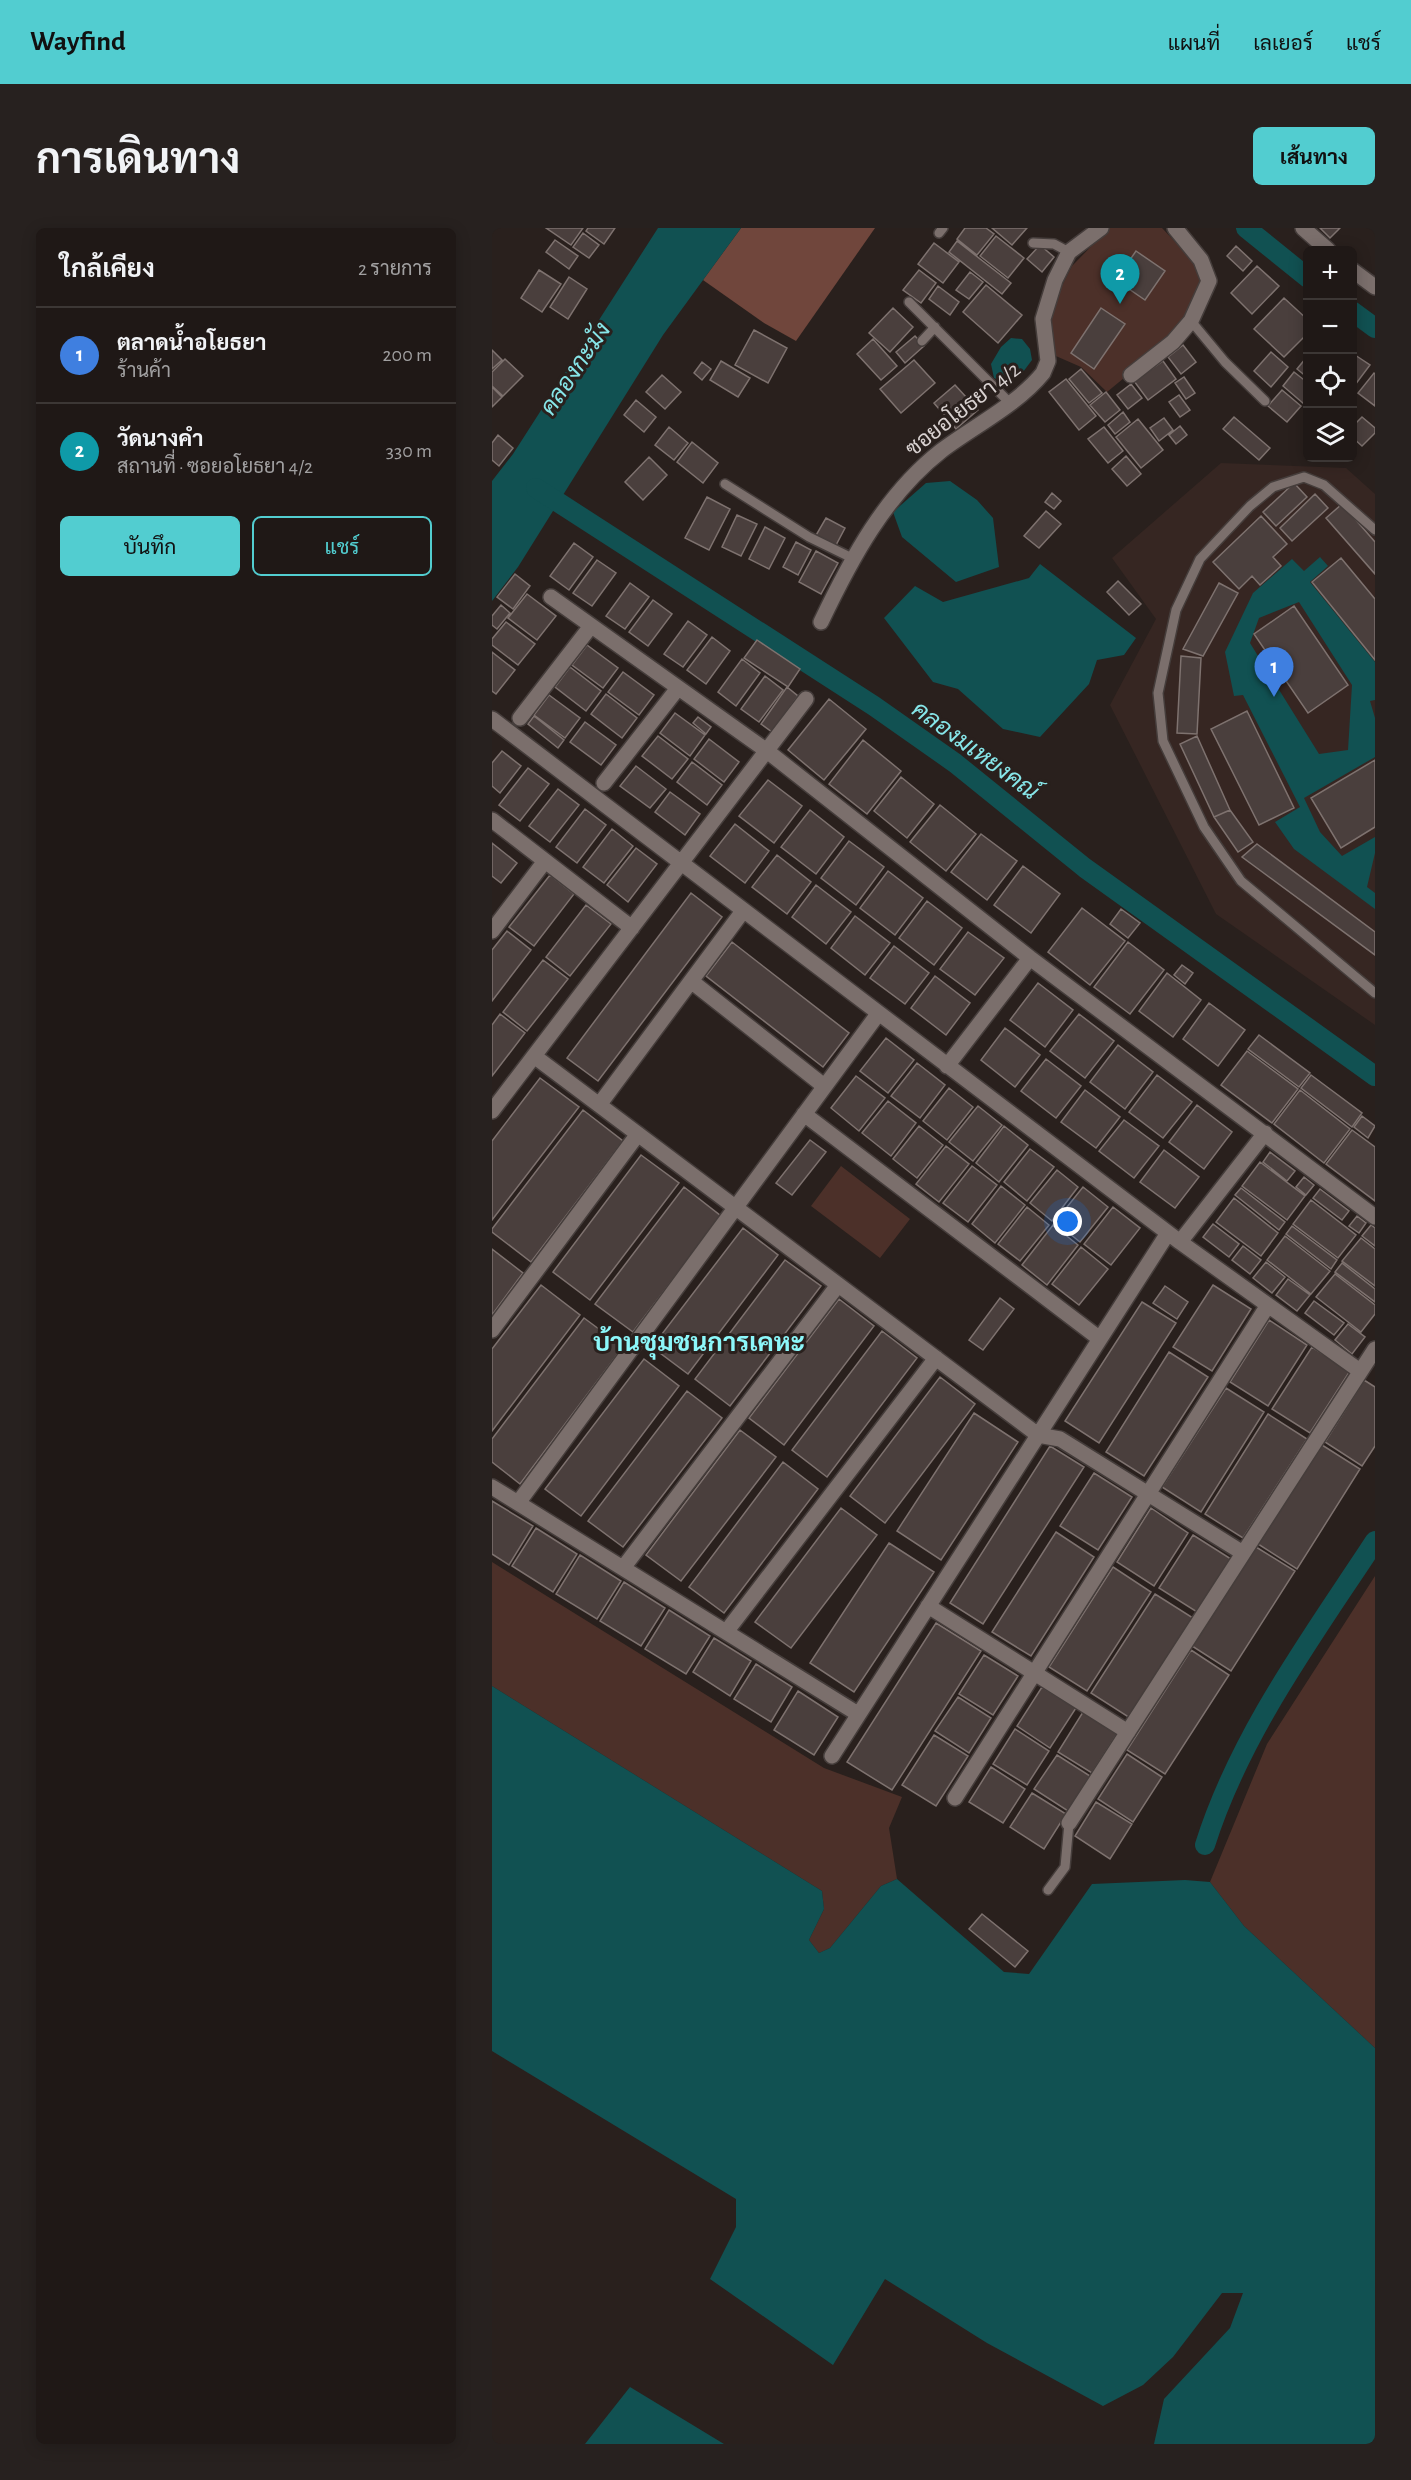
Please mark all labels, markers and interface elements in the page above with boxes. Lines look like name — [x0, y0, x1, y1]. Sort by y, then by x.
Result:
text: Wayfind — [30, 28, 126, 56]
text: แผนที่ — [1168, 33, 1220, 54]
text: เลเยอร์ — [1253, 33, 1313, 54]
text: แชร์ — [1346, 33, 1381, 54]
button: เส้นทาง — [1253, 127, 1375, 185]
text: การเดินทาง — [36, 139, 240, 181]
map controls — [1303, 246, 1357, 462]
button: + — [1303, 246, 1357, 300]
pin: 2 — [1100, 254, 1140, 304]
text: ใกล้เคียง — [60, 256, 155, 282]
text: 2 รายการ — [358, 259, 432, 279]
button: − — [1303, 300, 1357, 354]
water label: คลองกะมัง — [534, 317, 616, 420]
text: ตลาดน้ำอโยธยา — [117, 332, 266, 354]
text: 1 — [76, 345, 83, 365]
text: 200 m — [382, 345, 432, 365]
button: locate — [1303, 354, 1357, 408]
street label: ซอยอโยธยา 4/2 — [899, 355, 1024, 460]
text: ร้านค้า — [117, 361, 171, 381]
button: layers — [1303, 408, 1357, 462]
text: วัดนางคำ — [117, 428, 203, 450]
text: 2 — [75, 441, 84, 461]
text: 330 m — [386, 441, 432, 461]
text: สถานที่ · ซอยอโยธยา 4/2 — [117, 457, 313, 477]
button: บันทึก — [60, 516, 240, 576]
button: แชร์ — [252, 516, 432, 576]
pin: 1 — [1254, 648, 1294, 697]
water label: คลองมเหยงคณ์ — [907, 693, 1048, 807]
your location — [1053, 1207, 1082, 1236]
district label: บ้านชุมชนการเคหะ — [593, 1325, 805, 1360]

